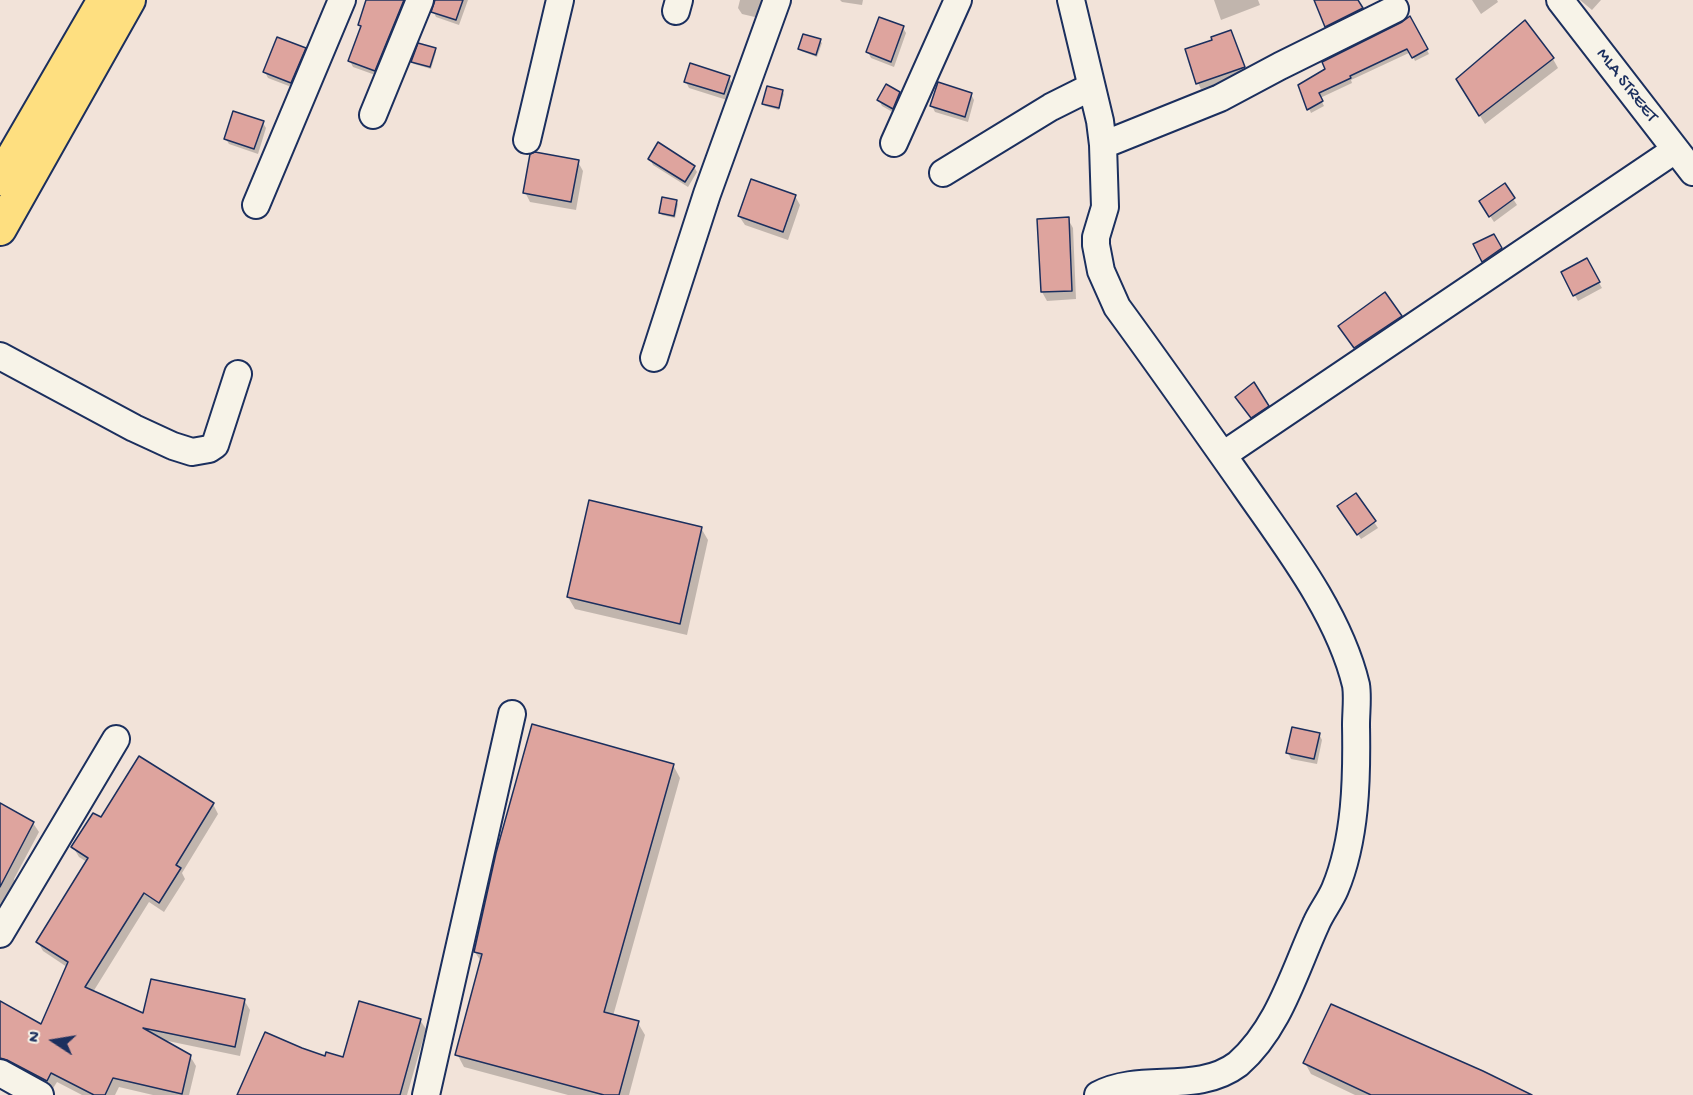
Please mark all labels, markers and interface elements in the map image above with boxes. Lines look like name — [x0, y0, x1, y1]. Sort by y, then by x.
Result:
street label: MLA STREET — [1590, 45, 1662, 127]
north arrow — [24, 1011, 84, 1071]
text: N — [26, 1030, 46, 1044]

